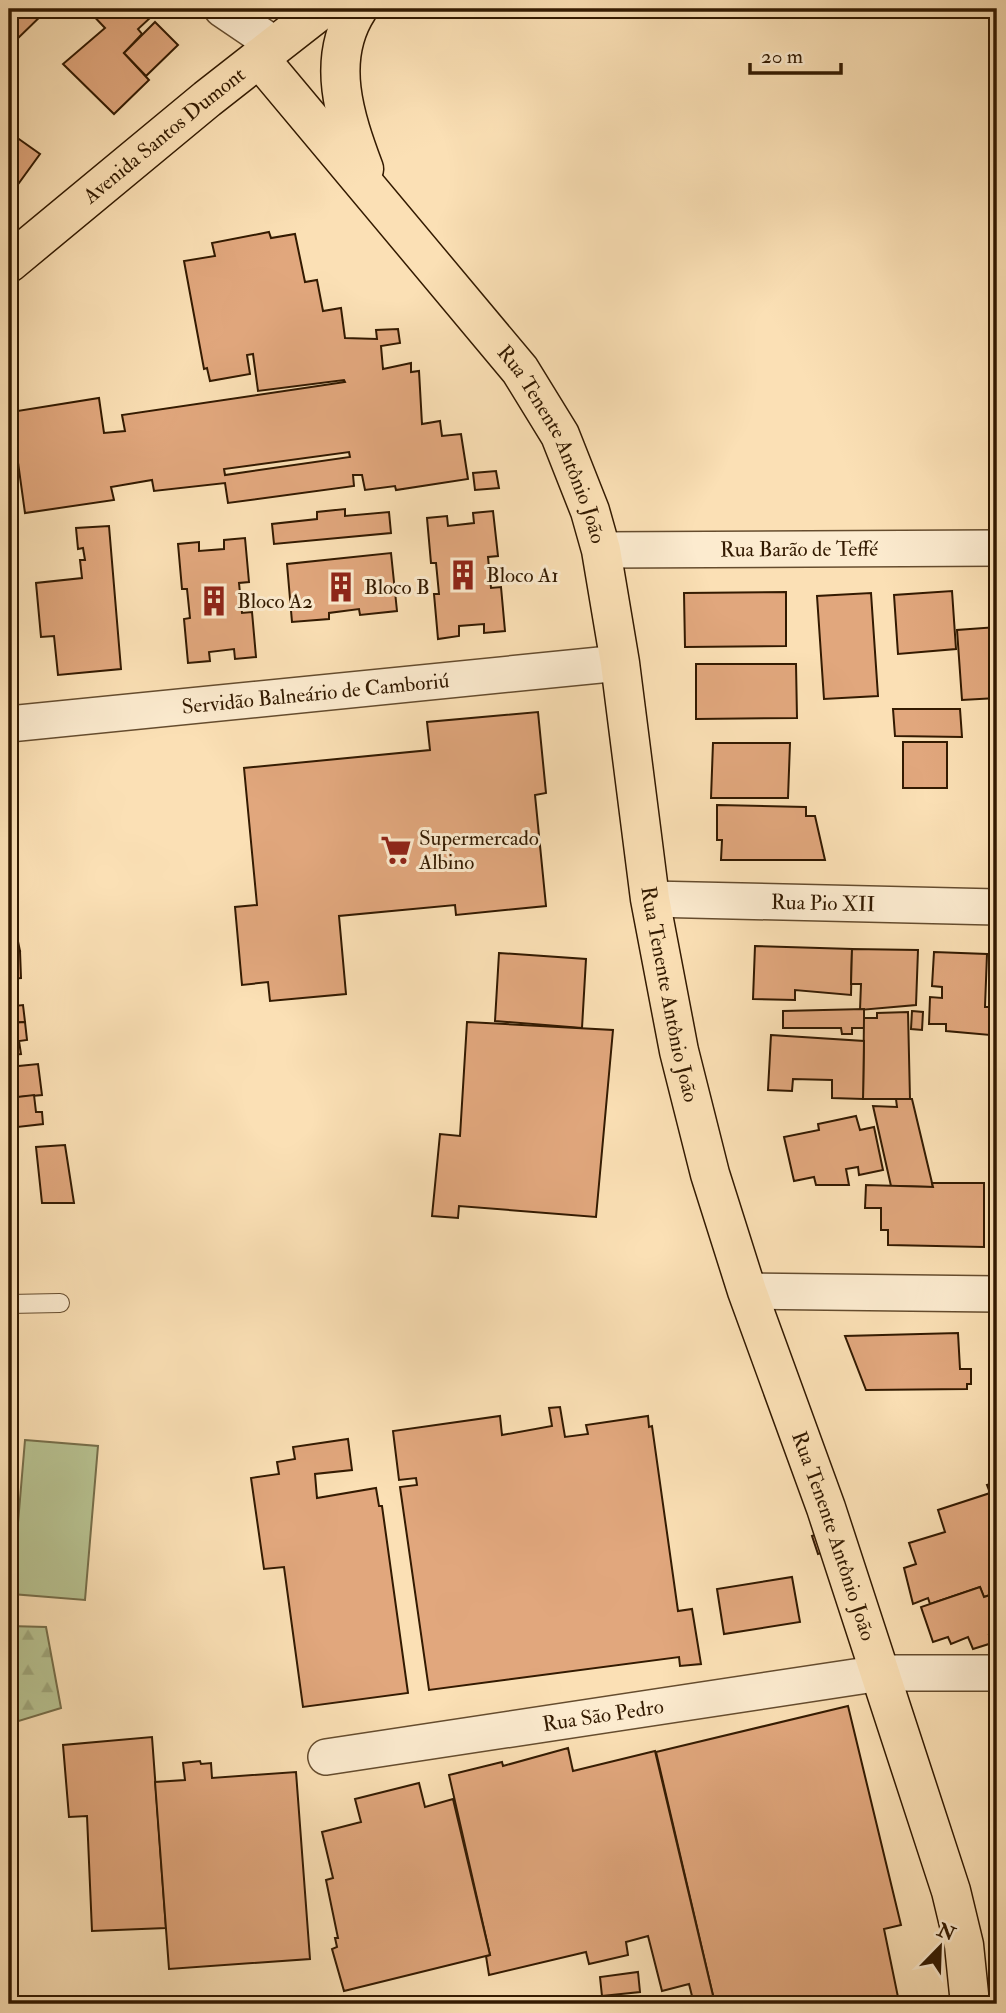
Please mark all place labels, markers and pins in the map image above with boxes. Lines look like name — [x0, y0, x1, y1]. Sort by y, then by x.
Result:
building icon: Bloco A1 — [446, 558, 480, 592]
place label: Bloco A1 — [486, 562, 559, 589]
building icon: Bloco B — [324, 570, 358, 604]
place label: Bloco B — [364, 574, 430, 601]
building icon: Bloco A2 — [197, 584, 231, 618]
place label: Bloco A2 — [237, 588, 313, 615]
place label: Supermercado Albino — [418, 825, 539, 876]
supermarket icon: Supermercado Albino — [379, 833, 413, 867]

